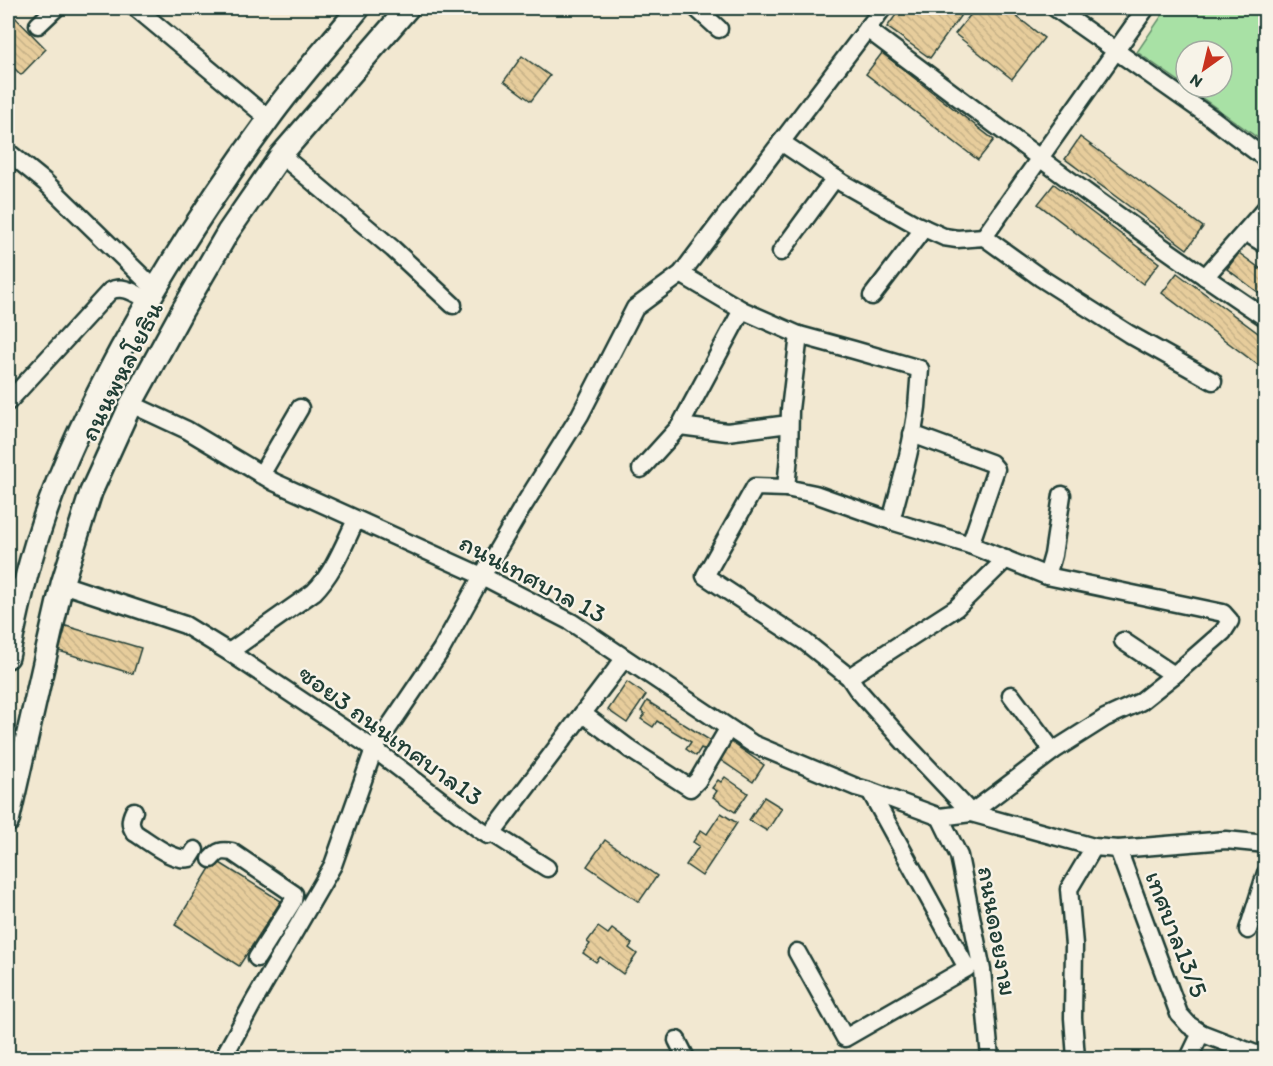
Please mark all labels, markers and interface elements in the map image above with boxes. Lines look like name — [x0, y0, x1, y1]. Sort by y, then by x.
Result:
north arrow — [1174, 39, 1234, 99]
text: N — [1186, 70, 1206, 92]
street label: ถนนพหลโยธิน — [72, 295, 170, 446]
street label: ถนนเทศบาล 13 — [454, 526, 612, 630]
street label: ซอย3 ถนนเทศบาล13 — [292, 657, 490, 813]
street label: ถนนดอยงาม — [971, 864, 1025, 998]
street label: เทศบาล13/5 — [1138, 866, 1216, 1002]

